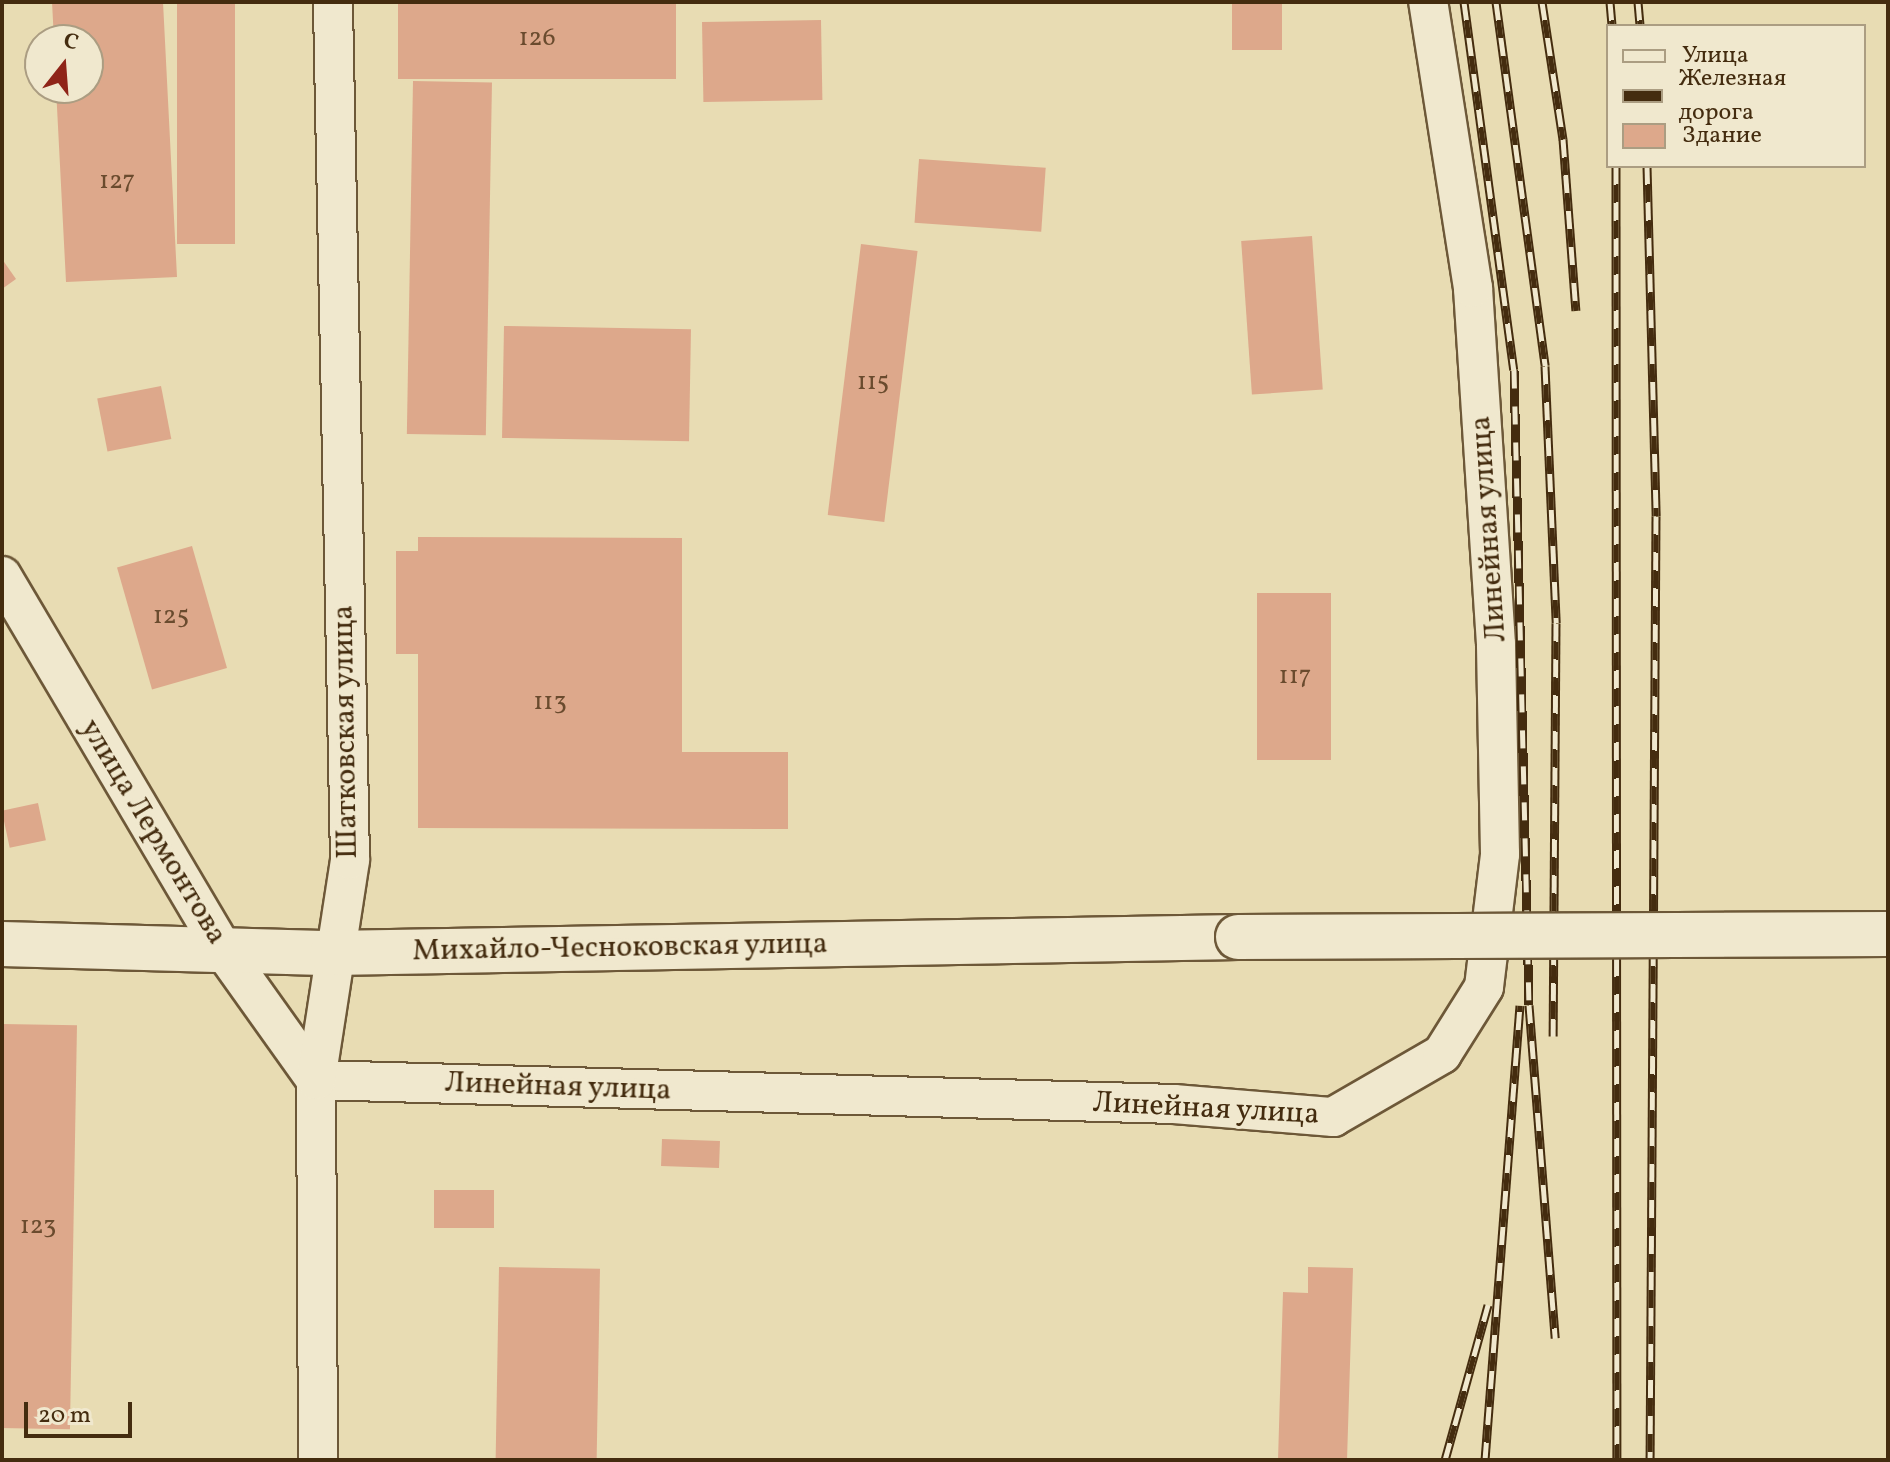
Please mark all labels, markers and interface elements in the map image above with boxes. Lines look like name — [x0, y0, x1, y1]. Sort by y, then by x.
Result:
house number: 126 — [518, 23, 556, 55]
north arrow — [24, 24, 104, 104]
legend — [1606, 24, 1866, 168]
text: С — [59, 26, 82, 59]
text: Улица — [1682, 39, 1749, 73]
text: Железная дорога — [1679, 62, 1786, 130]
text: Здание — [1682, 119, 1762, 153]
house number: 127 — [99, 166, 135, 198]
house number: 115 — [857, 367, 889, 399]
street label: Линейная улица — [1463, 414, 1515, 644]
house number: 125 — [153, 601, 189, 633]
street label: Шатковская улица — [326, 604, 366, 860]
house number: 117 — [1279, 661, 1311, 693]
house number: 113 — [533, 687, 567, 719]
street label: улица Лермонтова — [72, 713, 234, 951]
street label: Михайло-Чесноковская улица — [412, 926, 828, 970]
street label: Линейная улица — [444, 1065, 672, 1109]
street label: Линейная улица — [1091, 1085, 1321, 1133]
house number: 123 — [20, 1211, 56, 1243]
scale bar — [28, 1386, 136, 1436]
text: 20 m — [38, 1399, 91, 1433]

